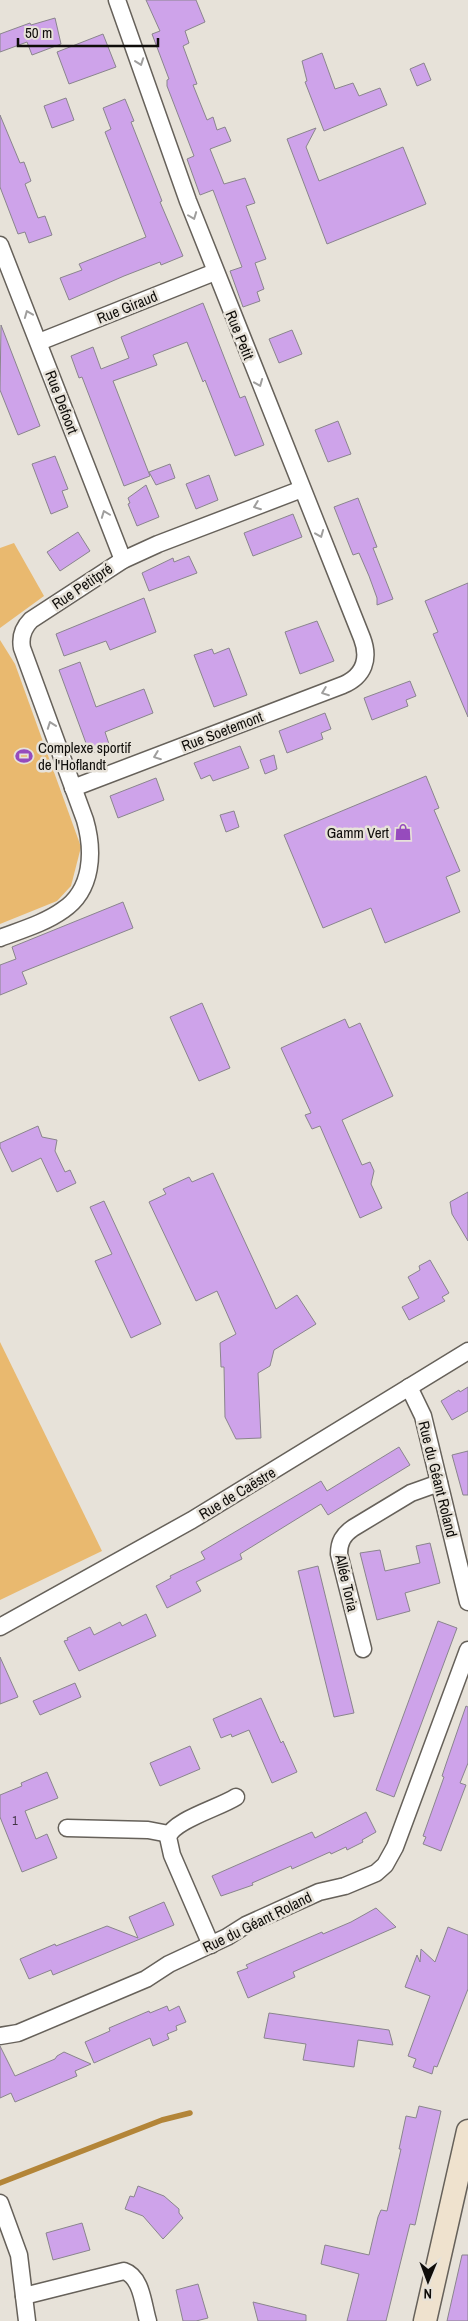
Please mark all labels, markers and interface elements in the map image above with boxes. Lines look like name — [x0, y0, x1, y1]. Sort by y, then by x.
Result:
scale bar — [18, 15, 158, 47]
text: 50 m — [25, 22, 52, 43]
one-way arrow — [134, 57, 144, 66]
one-way arrow — [187, 211, 197, 219]
street label: Rue Giraud — [94, 285, 160, 329]
street label: Rue Petit — [221, 307, 260, 363]
one-way arrow — [23, 310, 34, 319]
street label: Rue Defoort — [40, 367, 84, 437]
one-way arrow — [253, 378, 263, 387]
one-way arrow — [253, 501, 261, 511]
one-way arrow — [101, 510, 111, 519]
one-way arrow — [313, 529, 324, 538]
street label: Rue Petitpré — [48, 558, 117, 614]
one-way arrow — [321, 686, 330, 696]
street label: Rue Soetemont — [178, 706, 266, 756]
one-way arrow — [47, 722, 57, 730]
place label: Complexe sportif de l'Hoflandt — [38, 737, 132, 775]
sports icon: Complexe sportif de l'Hoflandt — [14, 746, 34, 766]
one-way arrow — [153, 750, 161, 760]
place label: Gamm Vert — [327, 822, 390, 843]
shop icon: Gamm Vert — [393, 822, 413, 842]
street label: Rue du Géant Roland — [413, 1419, 463, 1539]
street label: Rue de Caëstre — [195, 1462, 279, 1524]
street label: Allée Toria — [330, 1551, 364, 1614]
house number: 1 — [12, 1813, 18, 1829]
street label: Rue du Géant Roland — [199, 1886, 315, 1958]
north arrow — [403, 2256, 453, 2306]
text: N — [423, 2285, 432, 2303]

